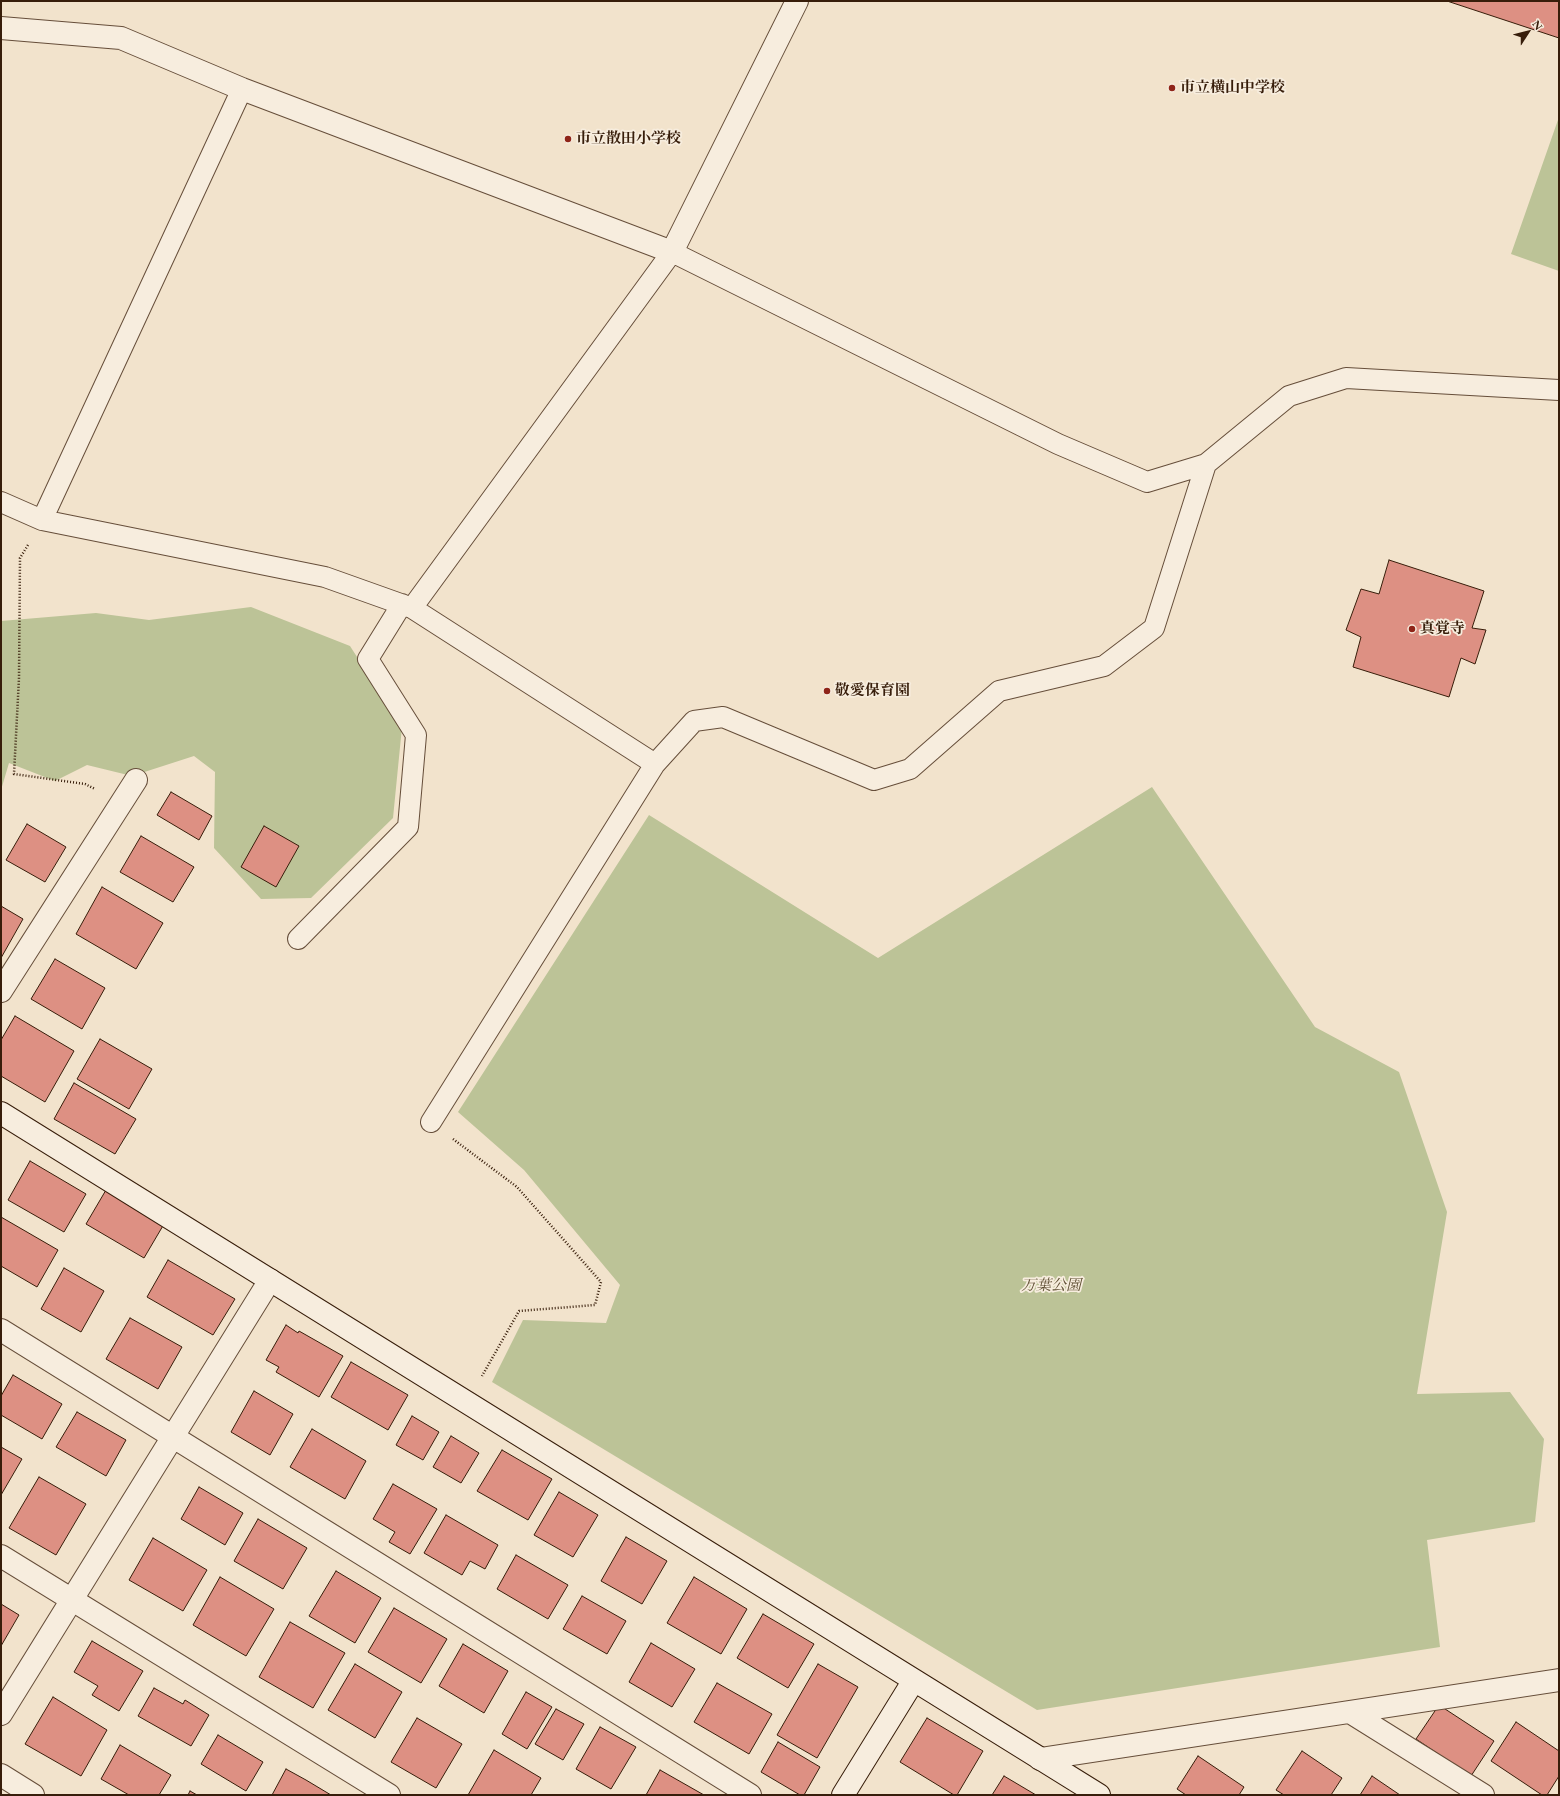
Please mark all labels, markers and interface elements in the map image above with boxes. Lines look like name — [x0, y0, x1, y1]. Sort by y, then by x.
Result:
north arrow — [1508, 12, 1548, 52]
text: N — [1529, 17, 1546, 33]
place label: 市立横山中学校 — [1180, 79, 1285, 97]
marker: 市立横山中学校 — [1167, 83, 1177, 93]
place label: 市立散田小学校 — [576, 130, 681, 148]
marker: 市立散田小学校 — [563, 134, 573, 144]
place label: 真覚寺 — [1420, 620, 1465, 638]
marker: 真覚寺 — [1407, 624, 1417, 634]
place label: 敬愛保育園 — [835, 682, 910, 700]
marker: 敬愛保育園 — [822, 686, 832, 696]
park label: 万葉公園 — [1021, 1277, 1081, 1295]

